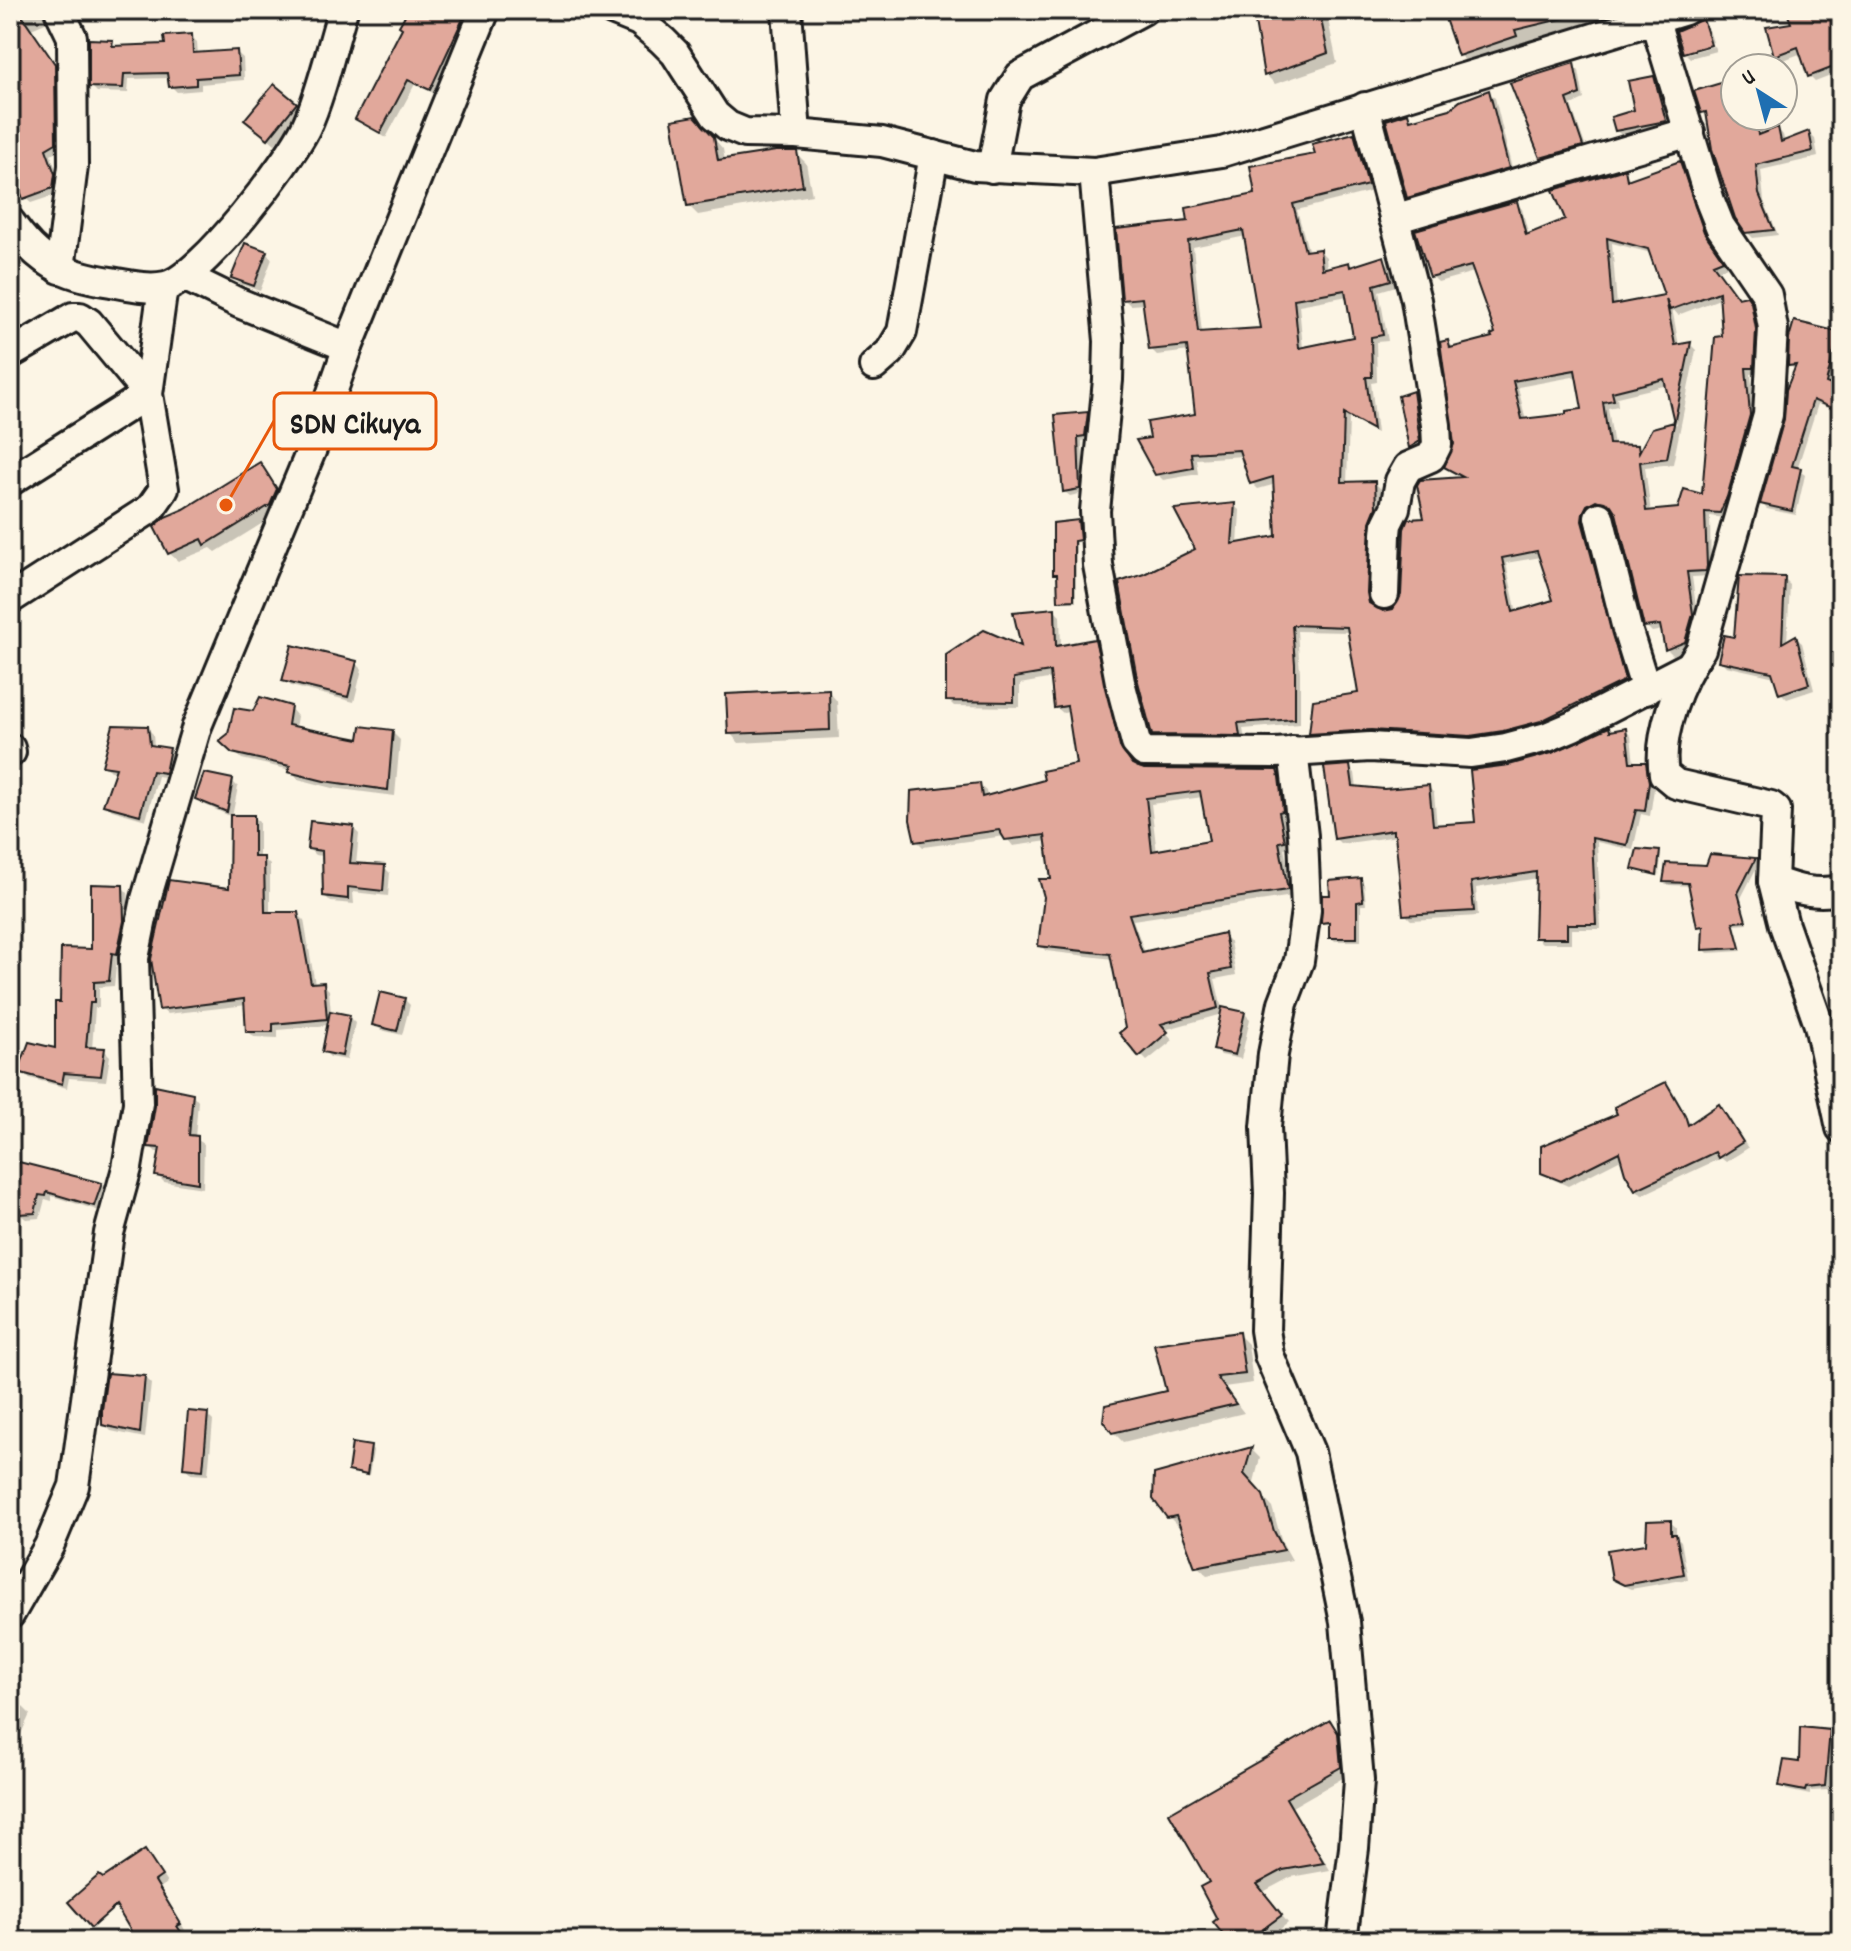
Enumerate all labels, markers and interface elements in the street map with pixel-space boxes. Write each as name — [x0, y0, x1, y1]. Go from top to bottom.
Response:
north arrow — [1719, 52, 1799, 132]
text: U — [1736, 63, 1763, 94]
callout: SDN Cikuya — [274, 393, 436, 449]
text: SDN Cikuya — [290, 404, 421, 450]

